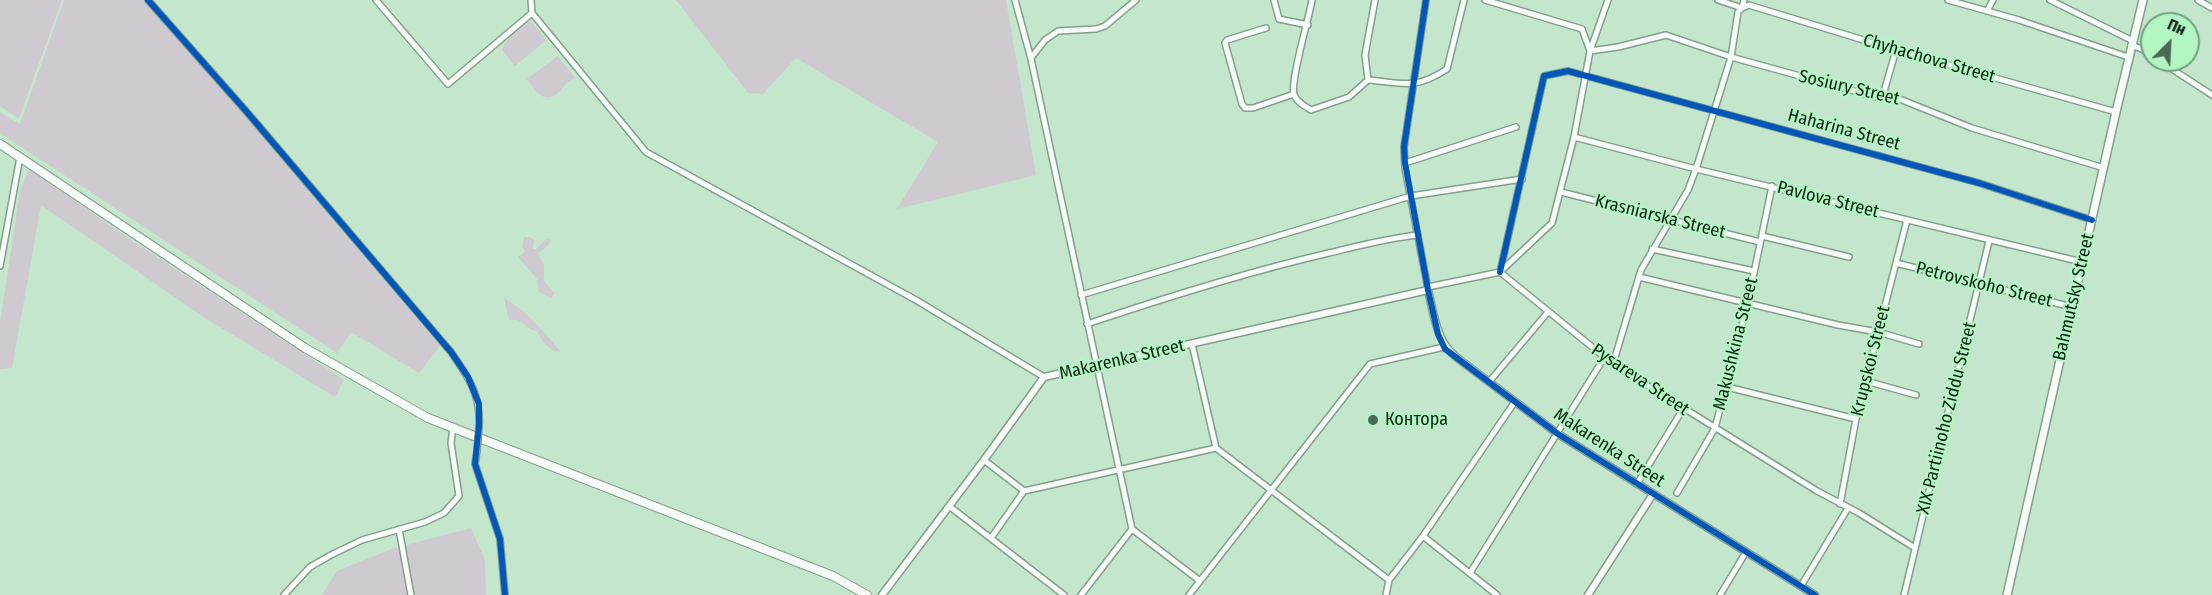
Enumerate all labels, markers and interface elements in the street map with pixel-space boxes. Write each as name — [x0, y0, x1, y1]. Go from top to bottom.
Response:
north arrow — [2140, 12, 2200, 72]
text: Пн — [2165, 15, 2189, 39]
street label: Chyhachova Street — [1861, 30, 1997, 88]
street label: Sosiury Street — [1796, 66, 1902, 110]
street label: Haharina Street — [1785, 105, 1903, 155]
street label: Pavlova Street — [1775, 177, 1881, 223]
street label: Krasniarska Street — [1593, 190, 1727, 244]
street label: Bahmutsky Street — [2049, 231, 2099, 363]
street label: Petrovskoho Street — [1914, 258, 2054, 312]
street label: Makushkina Street — [1709, 275, 1763, 413]
street label: Krupskoi Street — [1847, 303, 1895, 419]
street label: XIX Partiinoho Ziddu Street — [1913, 320, 1981, 516]
street label: Makarenka Street — [1057, 335, 1187, 385]
street label: Pysareva Street — [1587, 339, 1693, 421]
street label: Makarenka Street — [1549, 404, 1669, 492]
place label: Контора — [1385, 409, 1448, 431]
marker: Контора — [1366, 413, 1380, 427]

